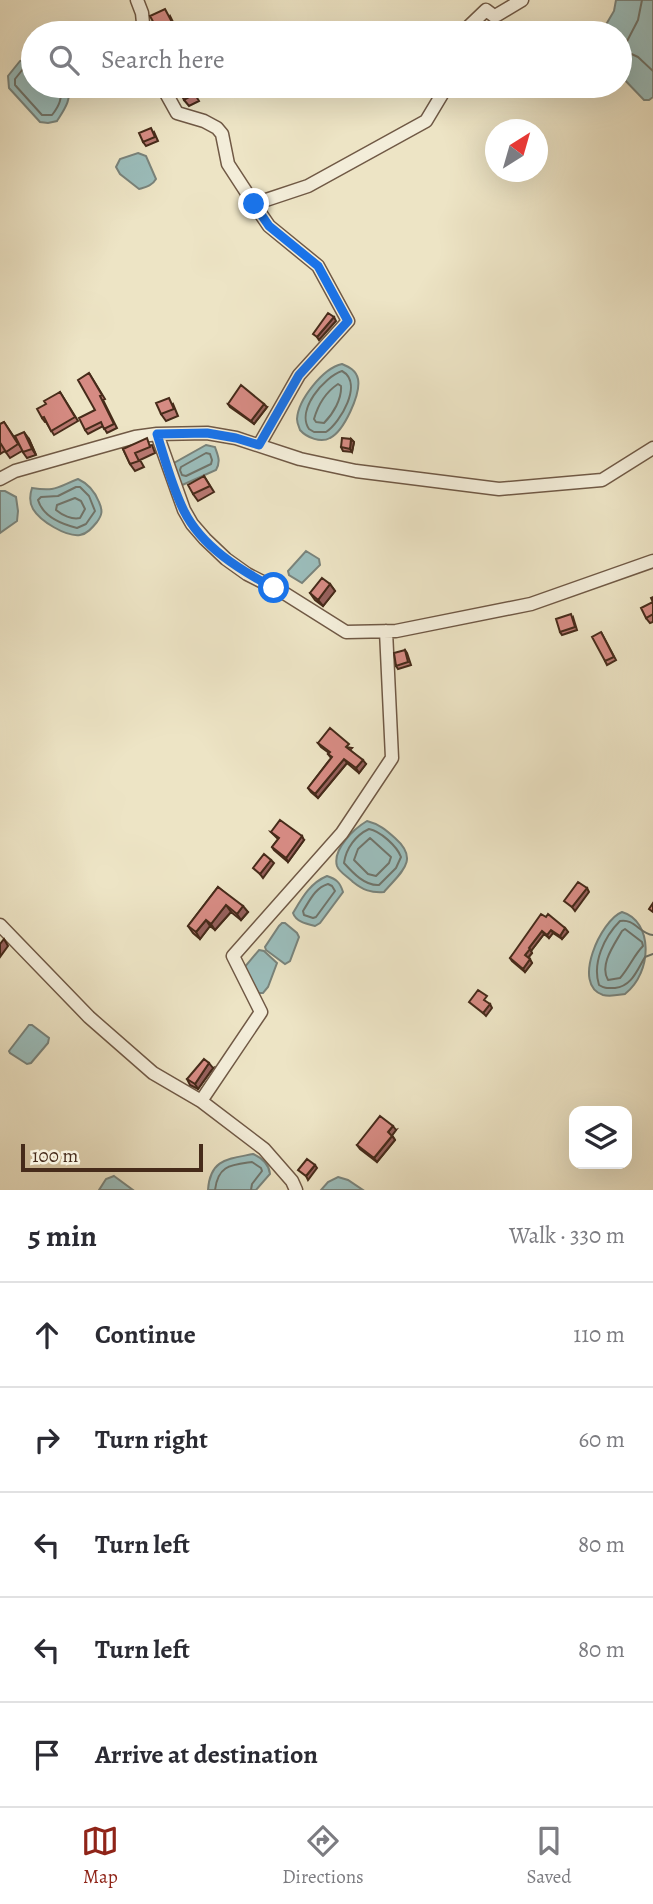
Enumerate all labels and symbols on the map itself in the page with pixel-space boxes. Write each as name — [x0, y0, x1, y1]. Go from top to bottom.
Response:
north arrow — [485, 119, 548, 182]
route end — [238, 188, 269, 219]
route start — [258, 572, 289, 603]
scale bar — [21, 1141, 203, 1173]

